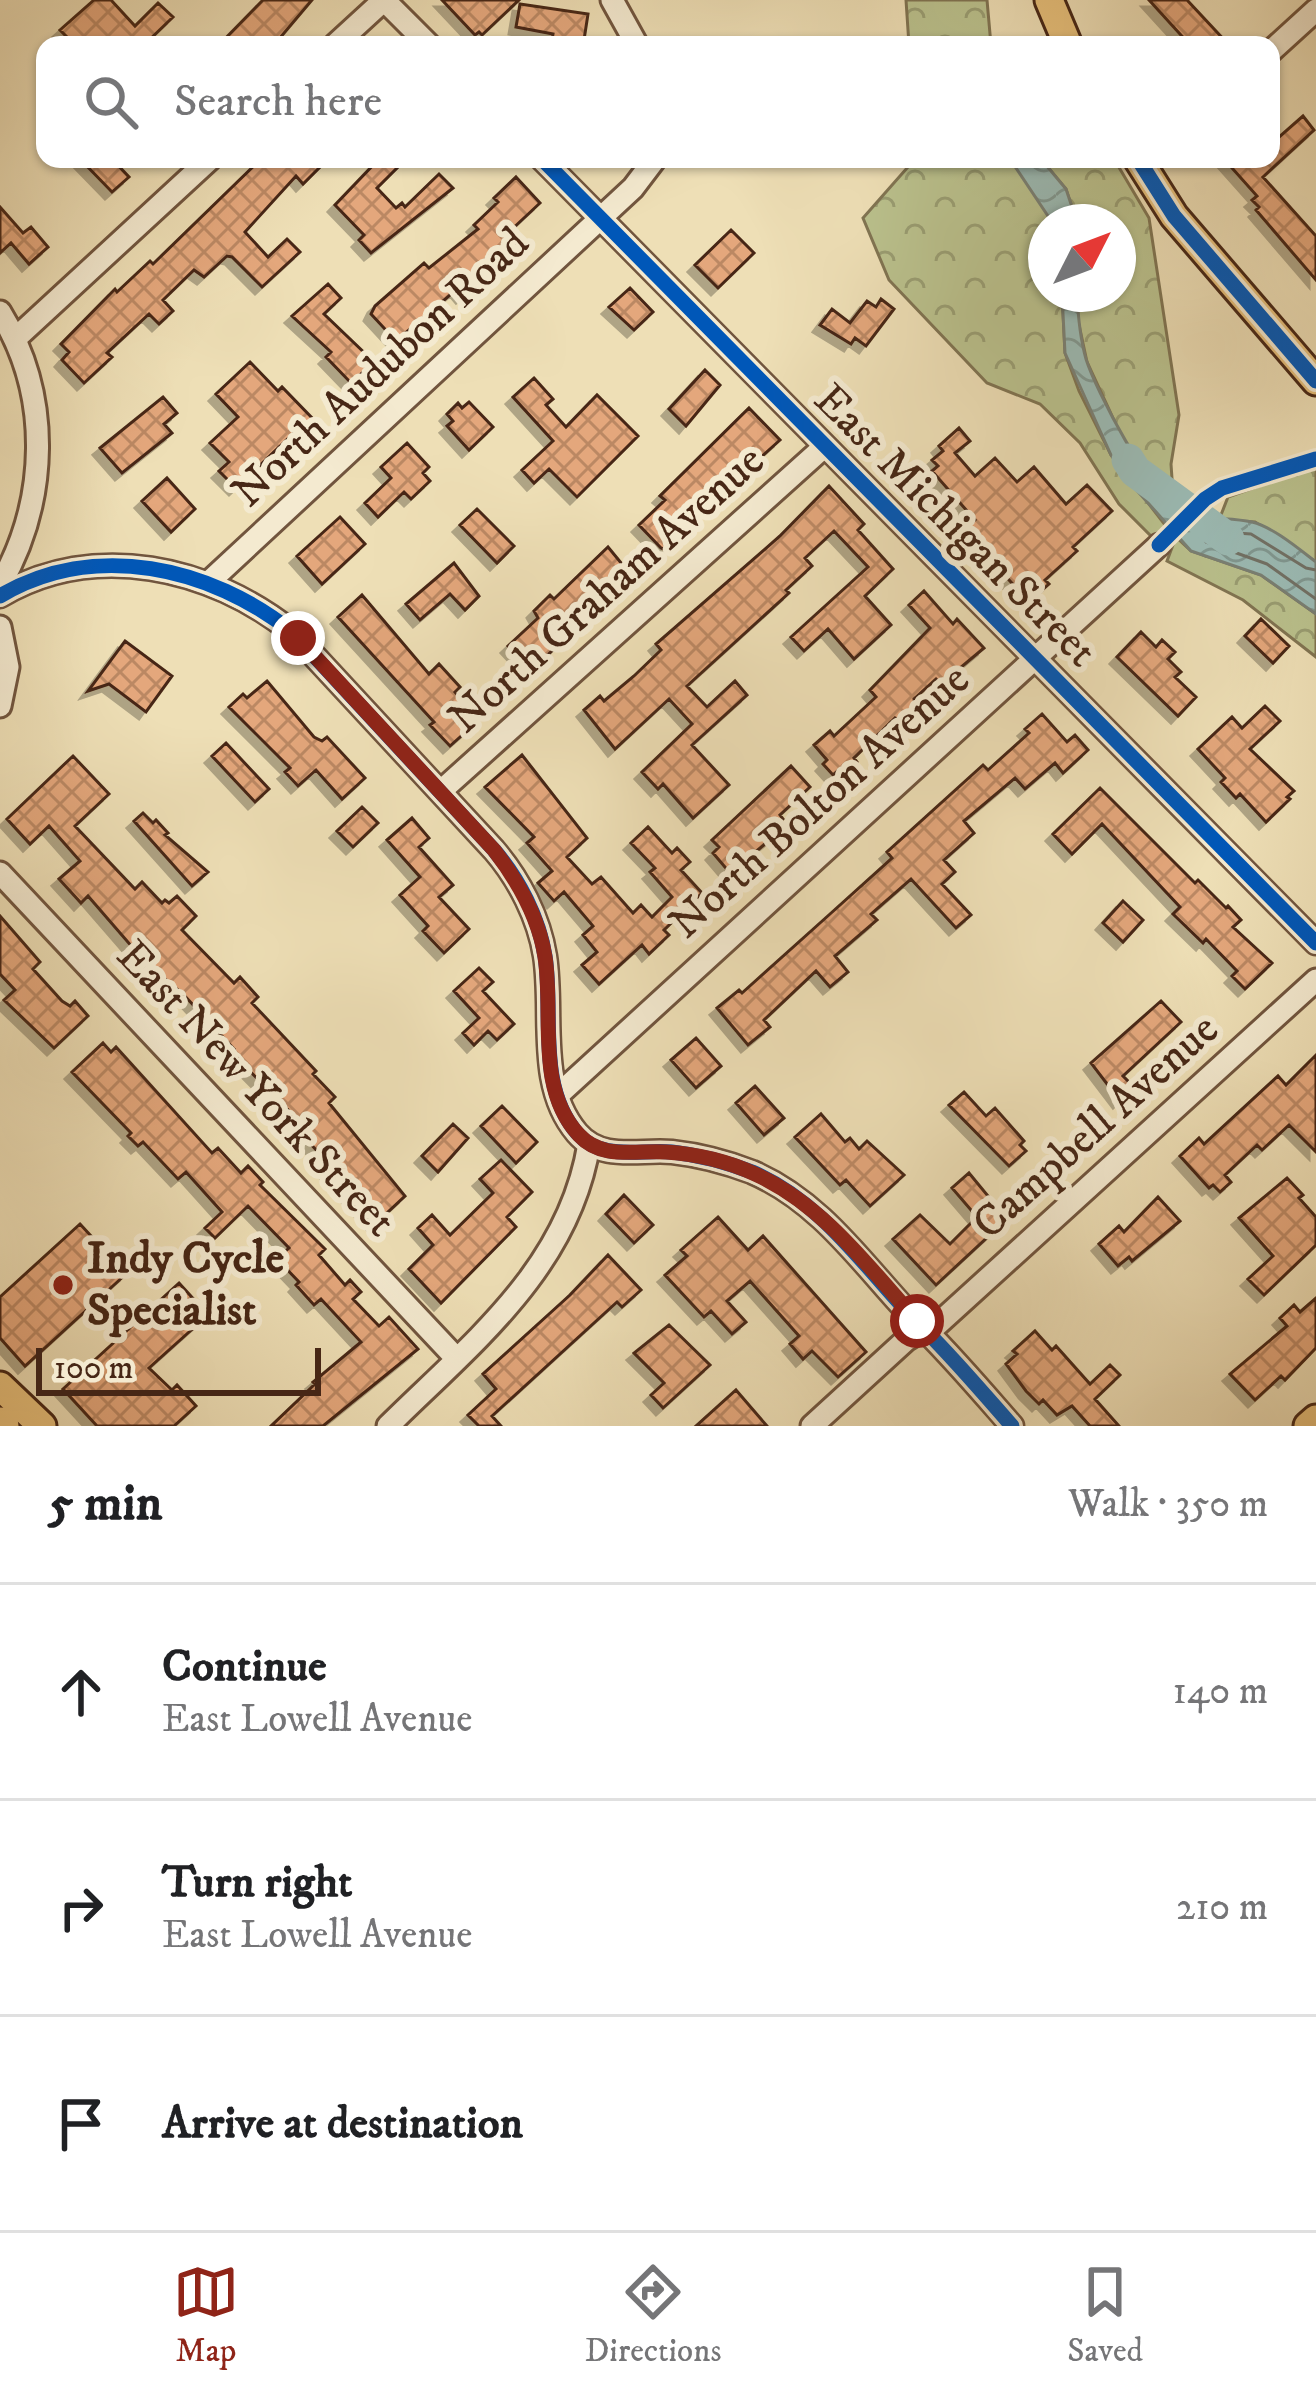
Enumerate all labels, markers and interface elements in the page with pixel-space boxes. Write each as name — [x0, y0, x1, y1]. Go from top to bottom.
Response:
search box — [36, 36, 1280, 168]
icon: search — [78, 69, 144, 135]
text: Search here — [174, 74, 382, 130]
north arrow — [1028, 204, 1136, 312]
street label: North Audubon Road — [221, 216, 542, 520]
street label: East Michigan Street — [802, 373, 1108, 679]
street label: North Graham Avenue — [438, 434, 776, 746]
route end — [271, 611, 325, 665]
street label: North Bolton Avenue — [658, 652, 982, 952]
street label: East New York Street — [104, 929, 408, 1249]
street label: Campbell Avenue — [961, 1002, 1231, 1252]
place label: Indy Cycle Specialist — [87, 1231, 284, 1339]
marker: Indy Cycle Specialist — [50, 1272, 76, 1298]
route start — [890, 1294, 944, 1348]
scale bar — [36, 1342, 321, 1395]
text: 100 m — [54, 1348, 133, 1389]
text: 5 min — [48, 1472, 162, 1536]
text: Walk · 350 m — [1068, 1480, 1268, 1529]
text: Continue — [162, 1639, 327, 1695]
icon: ahead — [48, 1659, 114, 1725]
text: 140 m — [1173, 1667, 1268, 1716]
text: East Lowell Avenue — [162, 1695, 472, 1744]
text: Turn right — [162, 1855, 352, 1911]
icon: right — [48, 1875, 114, 1941]
text: 210 m — [1176, 1883, 1268, 1932]
text: East Lowell Avenue — [162, 1911, 472, 1960]
icon: arrive — [48, 2091, 114, 2157]
text: Arrive at destination — [162, 2096, 523, 2152]
tab: Map — [173, 2259, 239, 2372]
tab: Directions — [585, 2259, 721, 2372]
tab: Saved — [1067, 2259, 1143, 2372]

